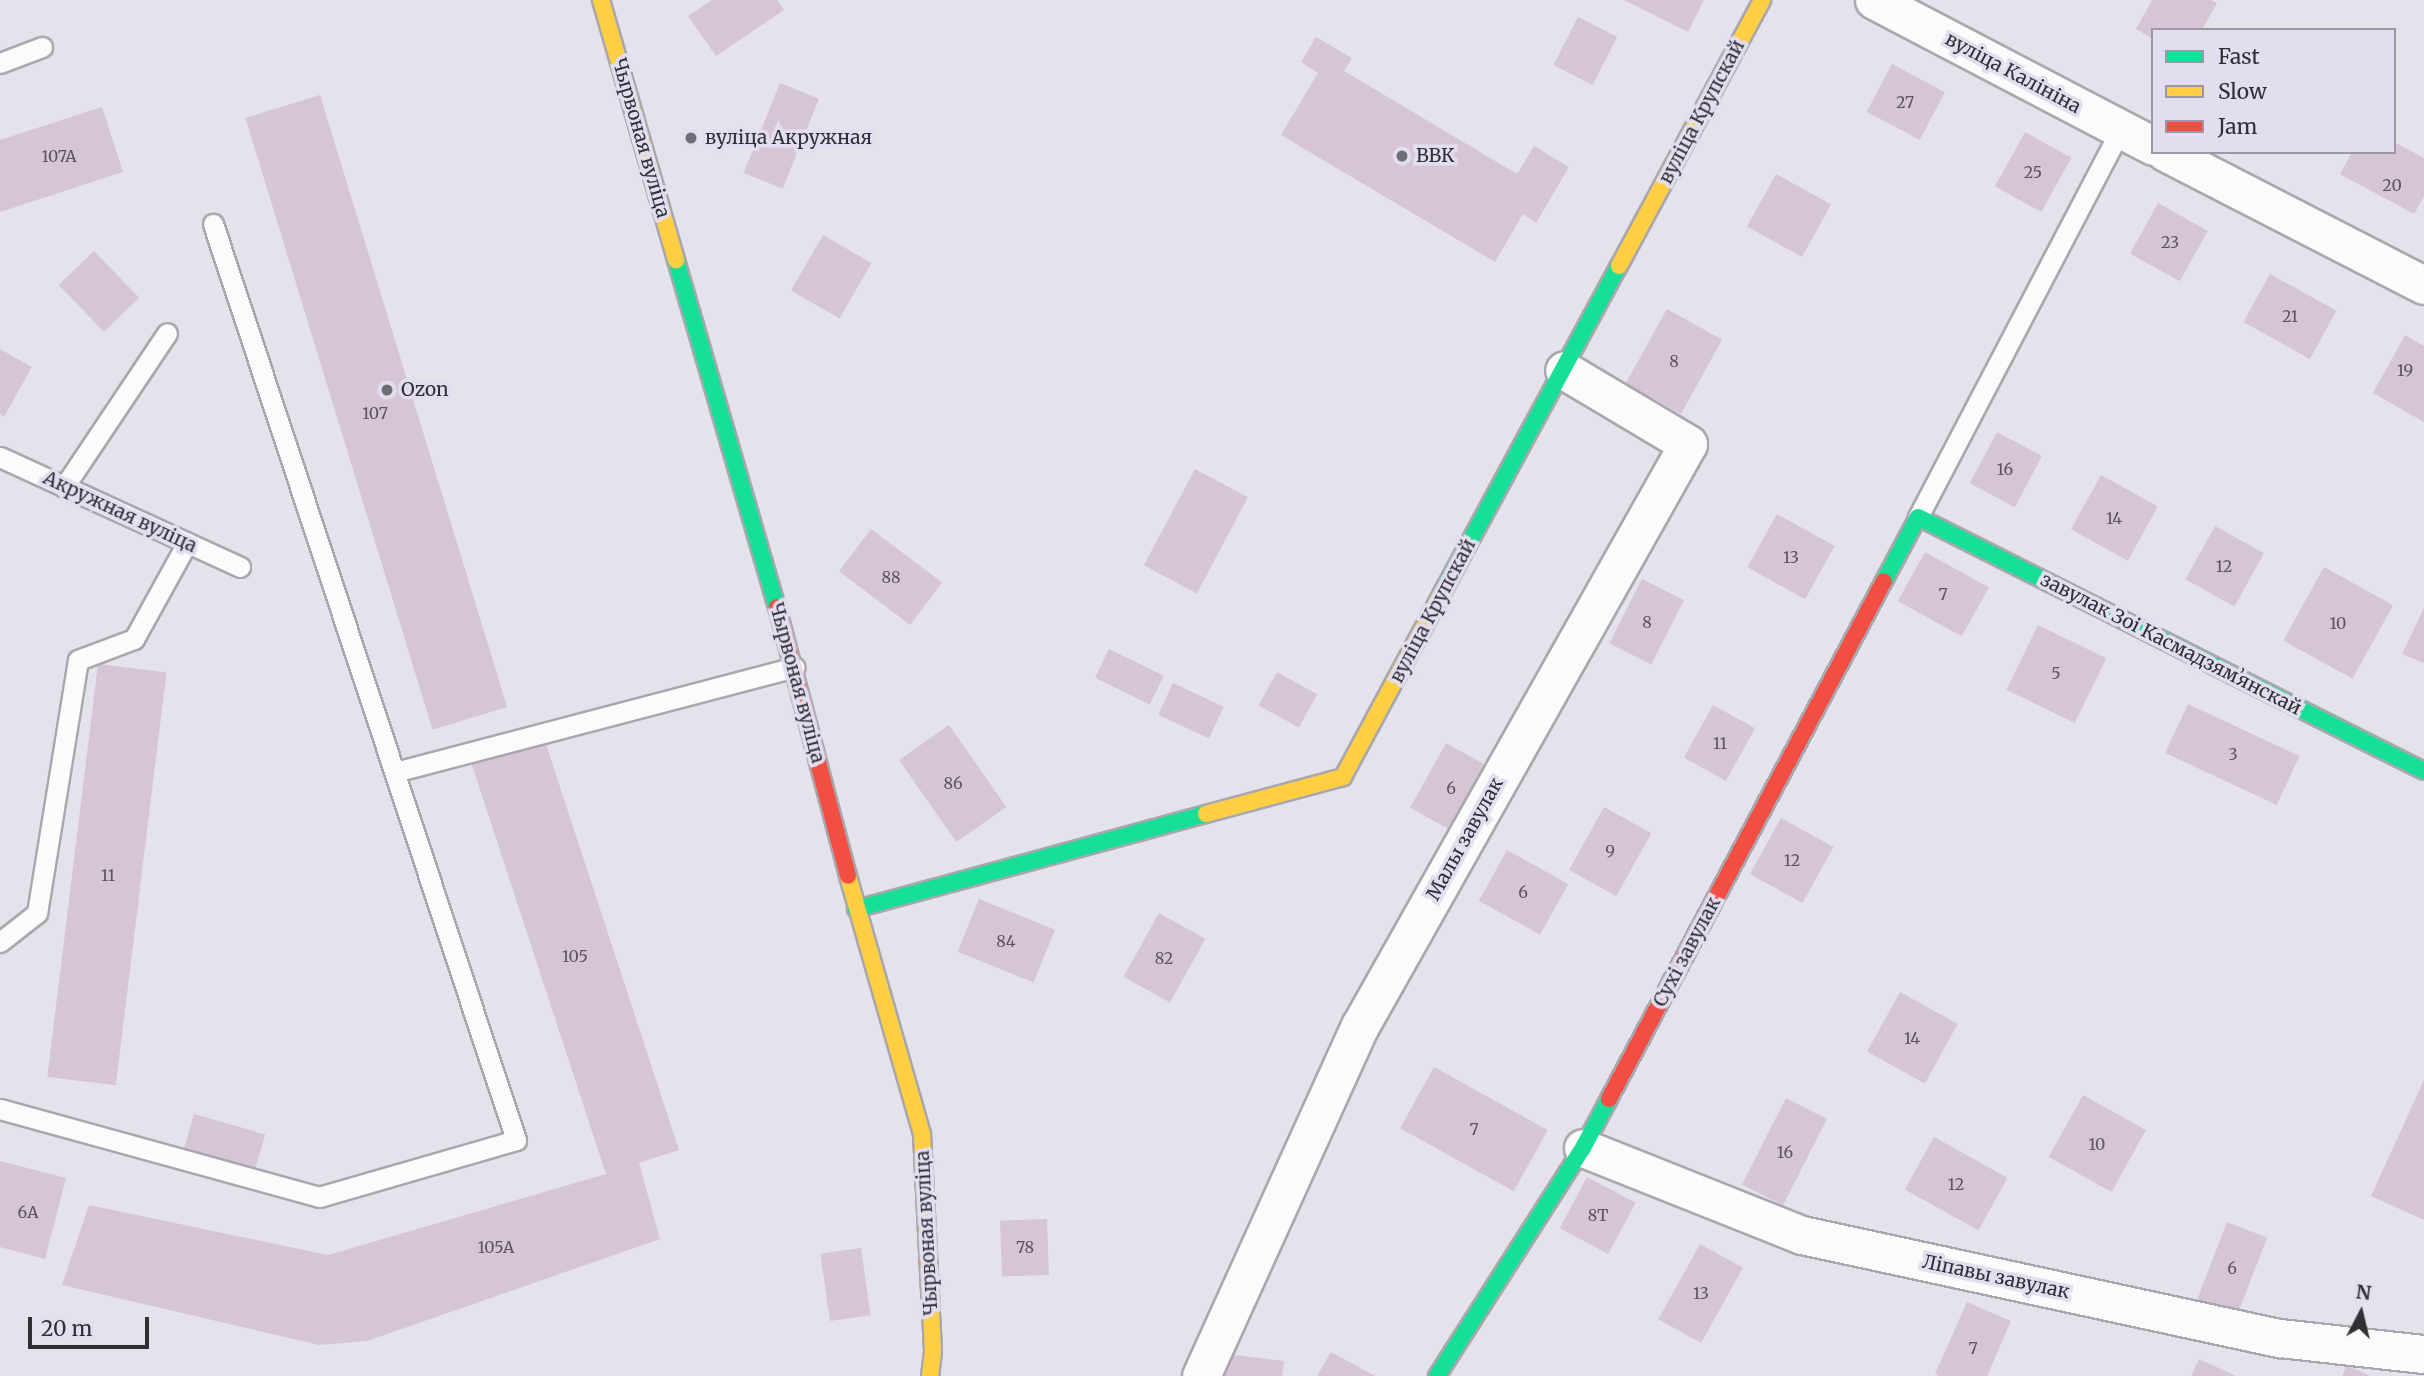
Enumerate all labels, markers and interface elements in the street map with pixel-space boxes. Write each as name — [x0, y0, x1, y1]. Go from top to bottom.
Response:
street label: вуліца Калініна — [1941, 28, 2085, 118]
legend — [2151, 28, 2396, 154]
street label: вуліца Крупскай — [1654, 36, 1750, 188]
text: Fast — [2218, 43, 2260, 70]
street label: Чырвоная вуліца — [607, 56, 675, 220]
text: Slow — [2218, 78, 2267, 105]
house number: 27 — [1896, 92, 1914, 112]
text: Jam — [2218, 113, 2257, 140]
place label: вуліца Акружная — [705, 127, 872, 149]
marker: вуліца Акружная — [683, 130, 699, 146]
place label: ВВК — [1416, 145, 1454, 167]
house number: 107А — [41, 146, 77, 166]
marker: ВВК — [1394, 148, 1410, 164]
house number: 25 — [2024, 162, 2042, 182]
house number: 20 — [2382, 175, 2402, 195]
house number: 23 — [2161, 232, 2179, 252]
house number: 21 — [2282, 306, 2298, 326]
house number: 8 — [1669, 351, 1679, 371]
house number: 19 — [2397, 360, 2413, 380]
place label: Ozon — [401, 379, 449, 401]
marker: Ozon — [379, 382, 395, 398]
house number: 107 — [362, 403, 388, 423]
house number: 16 — [1997, 459, 2013, 479]
street label: Акружная вуліца — [40, 466, 200, 558]
house number: 14 — [2106, 508, 2122, 528]
street label: вуліца Крупскай — [1385, 535, 1481, 687]
house number: 13 — [1783, 547, 1799, 567]
house number: 12 — [2216, 556, 2232, 576]
house number: 88 — [881, 567, 901, 587]
street label: завулак Зоі Касмадзямʼянскай — [2037, 568, 2305, 720]
house number: 7 — [1938, 584, 1948, 604]
street label: Чырвоная вуліца — [765, 600, 829, 766]
house number: 8 — [1642, 612, 1652, 632]
house number: 10 — [2330, 613, 2346, 633]
house number: 5 — [2051, 663, 2061, 683]
house number: 11 — [1713, 733, 1727, 753]
house number: 3 — [2228, 744, 2238, 764]
house number: 86 — [943, 773, 963, 793]
street label: Малы завулак — [1422, 774, 1508, 904]
house number: 6 — [1446, 778, 1456, 798]
house number: 9 — [1605, 841, 1615, 861]
house number: 12 — [1784, 850, 1800, 870]
house number: 11 — [101, 865, 115, 885]
house number: 6 — [1518, 882, 1528, 902]
street label: Сухі завулак — [1649, 893, 1725, 1011]
house number: 84 — [996, 931, 1016, 951]
house number: 105 — [562, 946, 588, 966]
house number: 82 — [1155, 948, 1173, 968]
house number: 14 — [1904, 1028, 1920, 1048]
house number: 7 — [1469, 1119, 1479, 1139]
house number: 10 — [2089, 1134, 2105, 1154]
house number: 16 — [1777, 1142, 1793, 1162]
street label: Чырвоная вуліца — [911, 1150, 943, 1316]
house number: 12 — [1948, 1174, 1964, 1194]
house number: 6А — [18, 1202, 38, 1222]
house number: 8Т — [1588, 1205, 1608, 1225]
house number: 105А — [478, 1237, 514, 1257]
house number: 78 — [1016, 1237, 1034, 1257]
street label: Ліпавы завулак — [1920, 1250, 2072, 1304]
house number: 6 — [2227, 1258, 2237, 1278]
north arrow — [2326, 1278, 2396, 1348]
text: N — [2355, 1279, 2372, 1305]
house number: 13 — [1693, 1283, 1709, 1303]
scale bar — [32, 1302, 152, 1346]
text: 20 m — [41, 1315, 92, 1342]
house number: 7 — [1968, 1338, 1978, 1358]

